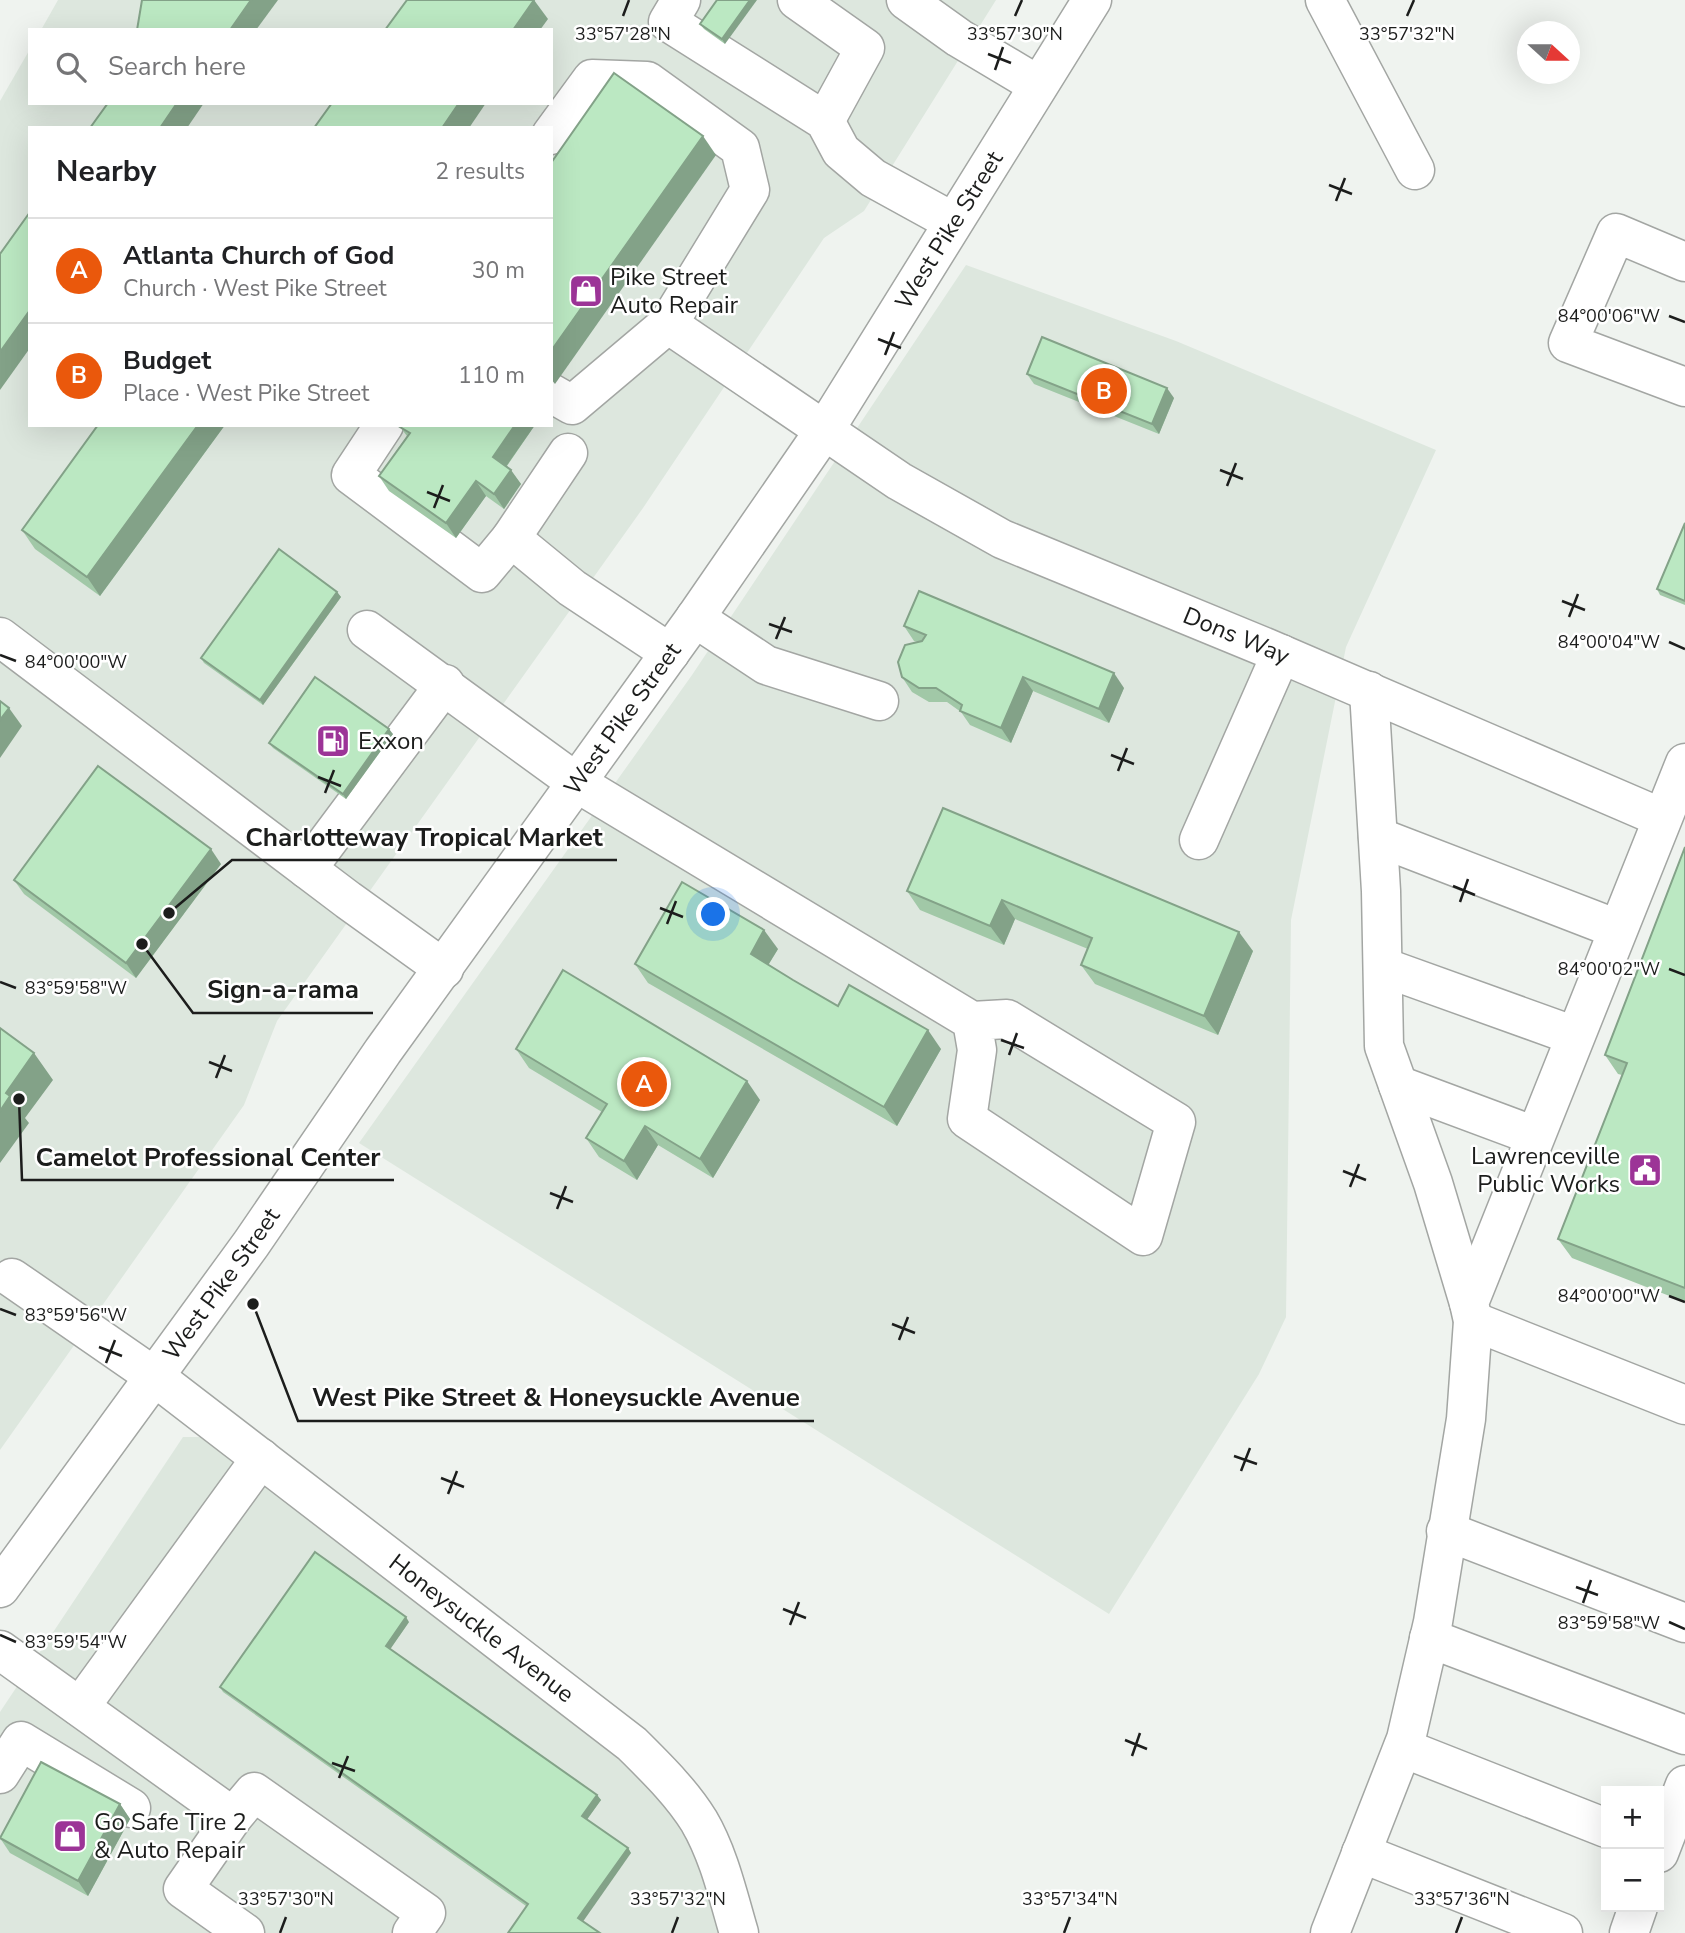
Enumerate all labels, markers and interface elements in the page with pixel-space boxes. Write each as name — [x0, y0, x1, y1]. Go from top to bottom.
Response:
north arrow — [1517, 21, 1580, 84]
text: 33°57'28"N — [575, 22, 671, 46]
text: 33°57'30"N — [967, 22, 1063, 46]
text: 33°57'32"N — [1359, 22, 1455, 46]
search box — [28, 28, 553, 105]
icon: search — [52, 48, 90, 86]
text: Search here — [108, 49, 246, 84]
street label: West Pike Street — [888, 144, 1010, 315]
text: Nearby — [56, 151, 156, 192]
text: 2 results — [435, 156, 525, 187]
text: Atlanta Church of God — [123, 238, 394, 273]
text: A — [70, 255, 88, 286]
text: 30 m — [472, 255, 525, 286]
place label: Pike Street Auto Repair — [610, 261, 739, 321]
shop icon: Pike Street Auto Repair — [567, 272, 605, 310]
text: Church · West Pike Street — [123, 273, 386, 304]
text: 84°00'06"W — [1558, 304, 1660, 328]
text: Budget — [123, 343, 211, 378]
text: B — [71, 360, 87, 391]
text: 110 m — [458, 360, 525, 391]
pin: B — [1081, 365, 1127, 417]
text: Place · West Pike Street — [123, 378, 369, 409]
street label: Dons Way — [1178, 599, 1295, 672]
text: 84°00'04"W — [1558, 630, 1660, 654]
street label: West Pike Street — [556, 636, 688, 802]
text: 84°00'00"W — [25, 650, 127, 674]
fuel station icon: Exxon — [314, 722, 352, 760]
place label: Exxon — [358, 725, 424, 757]
callout: Charlotteway Tropical Market — [232, 813, 617, 860]
text: Charlotteway Tropical Market — [245, 820, 604, 855]
your location — [696, 897, 730, 931]
text: 84°00'02"W — [1558, 957, 1660, 981]
callout: Sign-a-rama — [193, 966, 373, 1013]
text: Sign-a-rama — [207, 972, 359, 1007]
text: 83°59'58"W — [25, 976, 127, 1000]
pin: A — [621, 1058, 667, 1110]
callout: Camelot Professional Center — [22, 1133, 394, 1180]
text: Camelot Professional Center — [36, 1140, 381, 1175]
place label: Lawrenceville Public Works — [1471, 1140, 1620, 1200]
public building icon: Lawrenceville Public Works — [1626, 1151, 1664, 1189]
street label: West Pike Street — [155, 1201, 287, 1367]
text: 84°00'00"W — [1558, 1284, 1660, 1308]
text: 83°59'56"W — [25, 1303, 127, 1327]
callout: West Pike Street & Honeysuckle Avenue — [298, 1374, 814, 1421]
text: West Pike Street & Honeysuckle Avenue — [312, 1380, 800, 1415]
street label: Honeysuckle Avenue — [382, 1547, 581, 1710]
text: 83°59'58"W — [1558, 1611, 1660, 1635]
text: 83°59'54"W — [25, 1630, 127, 1654]
map controls — [1601, 1786, 1664, 1912]
button: + — [1601, 1786, 1664, 1849]
place label: Go Safe Tire 2 & Auto Repair — [94, 1806, 247, 1866]
shop icon: Go Safe Tire 2 & Auto Repair — [51, 1817, 89, 1855]
button: − — [1601, 1849, 1664, 1912]
text: 33°57'30"N — [238, 1887, 334, 1911]
text: 33°57'32"N — [630, 1887, 726, 1911]
text: 33°57'34"N — [1022, 1887, 1118, 1911]
text: 33°57'36"N — [1414, 1887, 1510, 1911]

